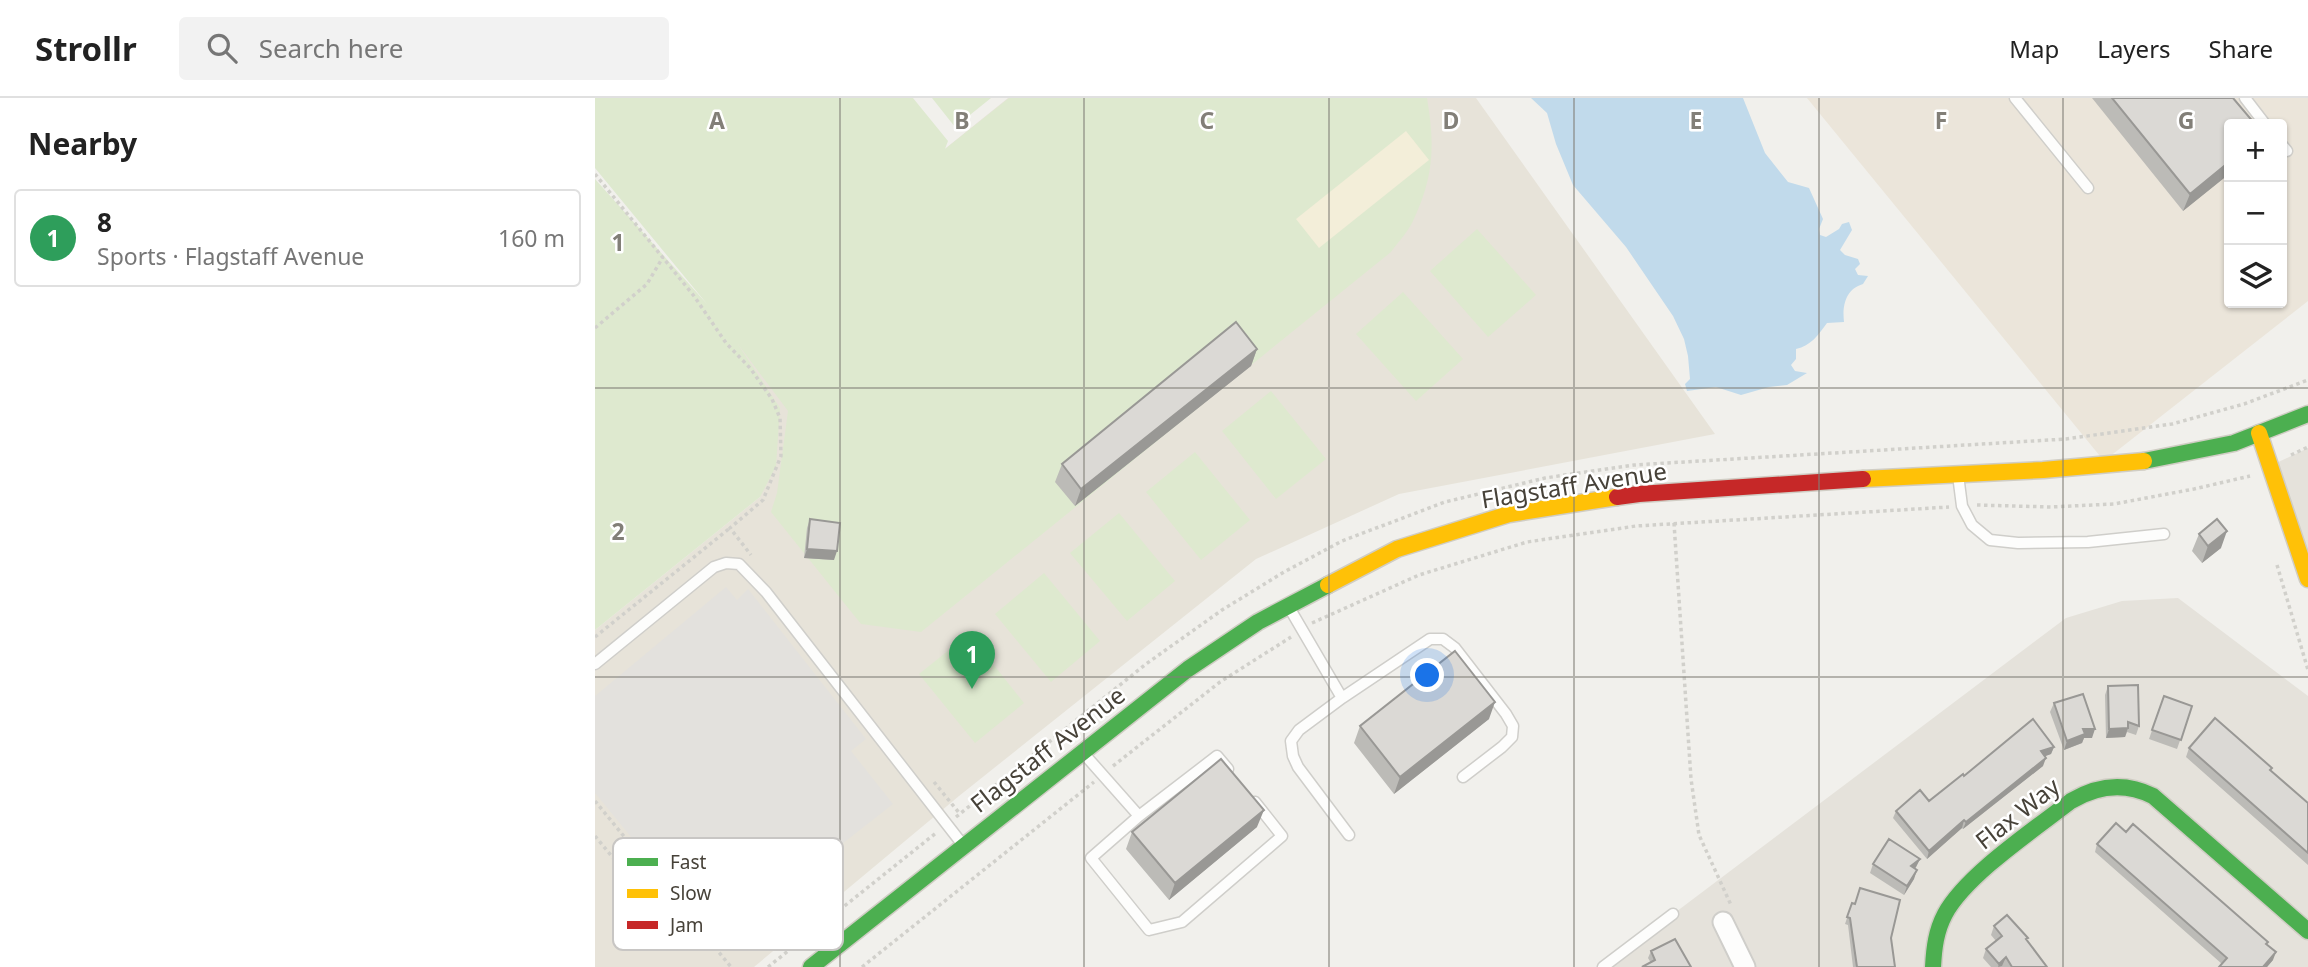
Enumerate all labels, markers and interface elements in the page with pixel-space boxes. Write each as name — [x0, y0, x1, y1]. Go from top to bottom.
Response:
search box — [179, 17, 669, 80]
text: Strollr — [35, 26, 137, 71]
icon: search — [203, 29, 241, 67]
text: Search here — [259, 30, 403, 66]
text: Map — [2009, 32, 2059, 65]
text: Layers — [2097, 32, 2171, 65]
text: Share — [2209, 32, 2273, 65]
text: A — [709, 104, 725, 136]
text: B — [954, 104, 970, 136]
text: C — [1200, 104, 1215, 136]
text: D — [1443, 104, 1459, 136]
text: E — [1690, 104, 1702, 136]
text: F — [1935, 104, 1947, 136]
text: G — [2178, 104, 2194, 136]
map controls — [2224, 119, 2287, 308]
button: + — [2224, 119, 2287, 182]
text: Nearby — [28, 123, 137, 164]
button: − — [2224, 182, 2287, 245]
text: 8 — [97, 204, 112, 240]
text: 1 — [46, 222, 60, 254]
text: 160 m — [498, 222, 565, 254]
text: 1 — [611, 226, 625, 258]
text: Sports · Flagstaff Avenue — [97, 240, 364, 272]
button: layers — [2224, 245, 2287, 308]
street label: Flagstaff Avenue — [1479, 454, 1669, 515]
text: 2 — [611, 515, 625, 547]
pin: 1 — [949, 631, 995, 689]
your location — [1410, 658, 1444, 692]
street label: Flagstaff Avenue — [963, 678, 1131, 820]
street label: Flax Way — [1968, 769, 2067, 856]
legend — [613, 838, 843, 950]
text: Fast — [670, 849, 707, 875]
text: Slow — [670, 880, 711, 906]
text: Jam — [668, 912, 704, 938]

